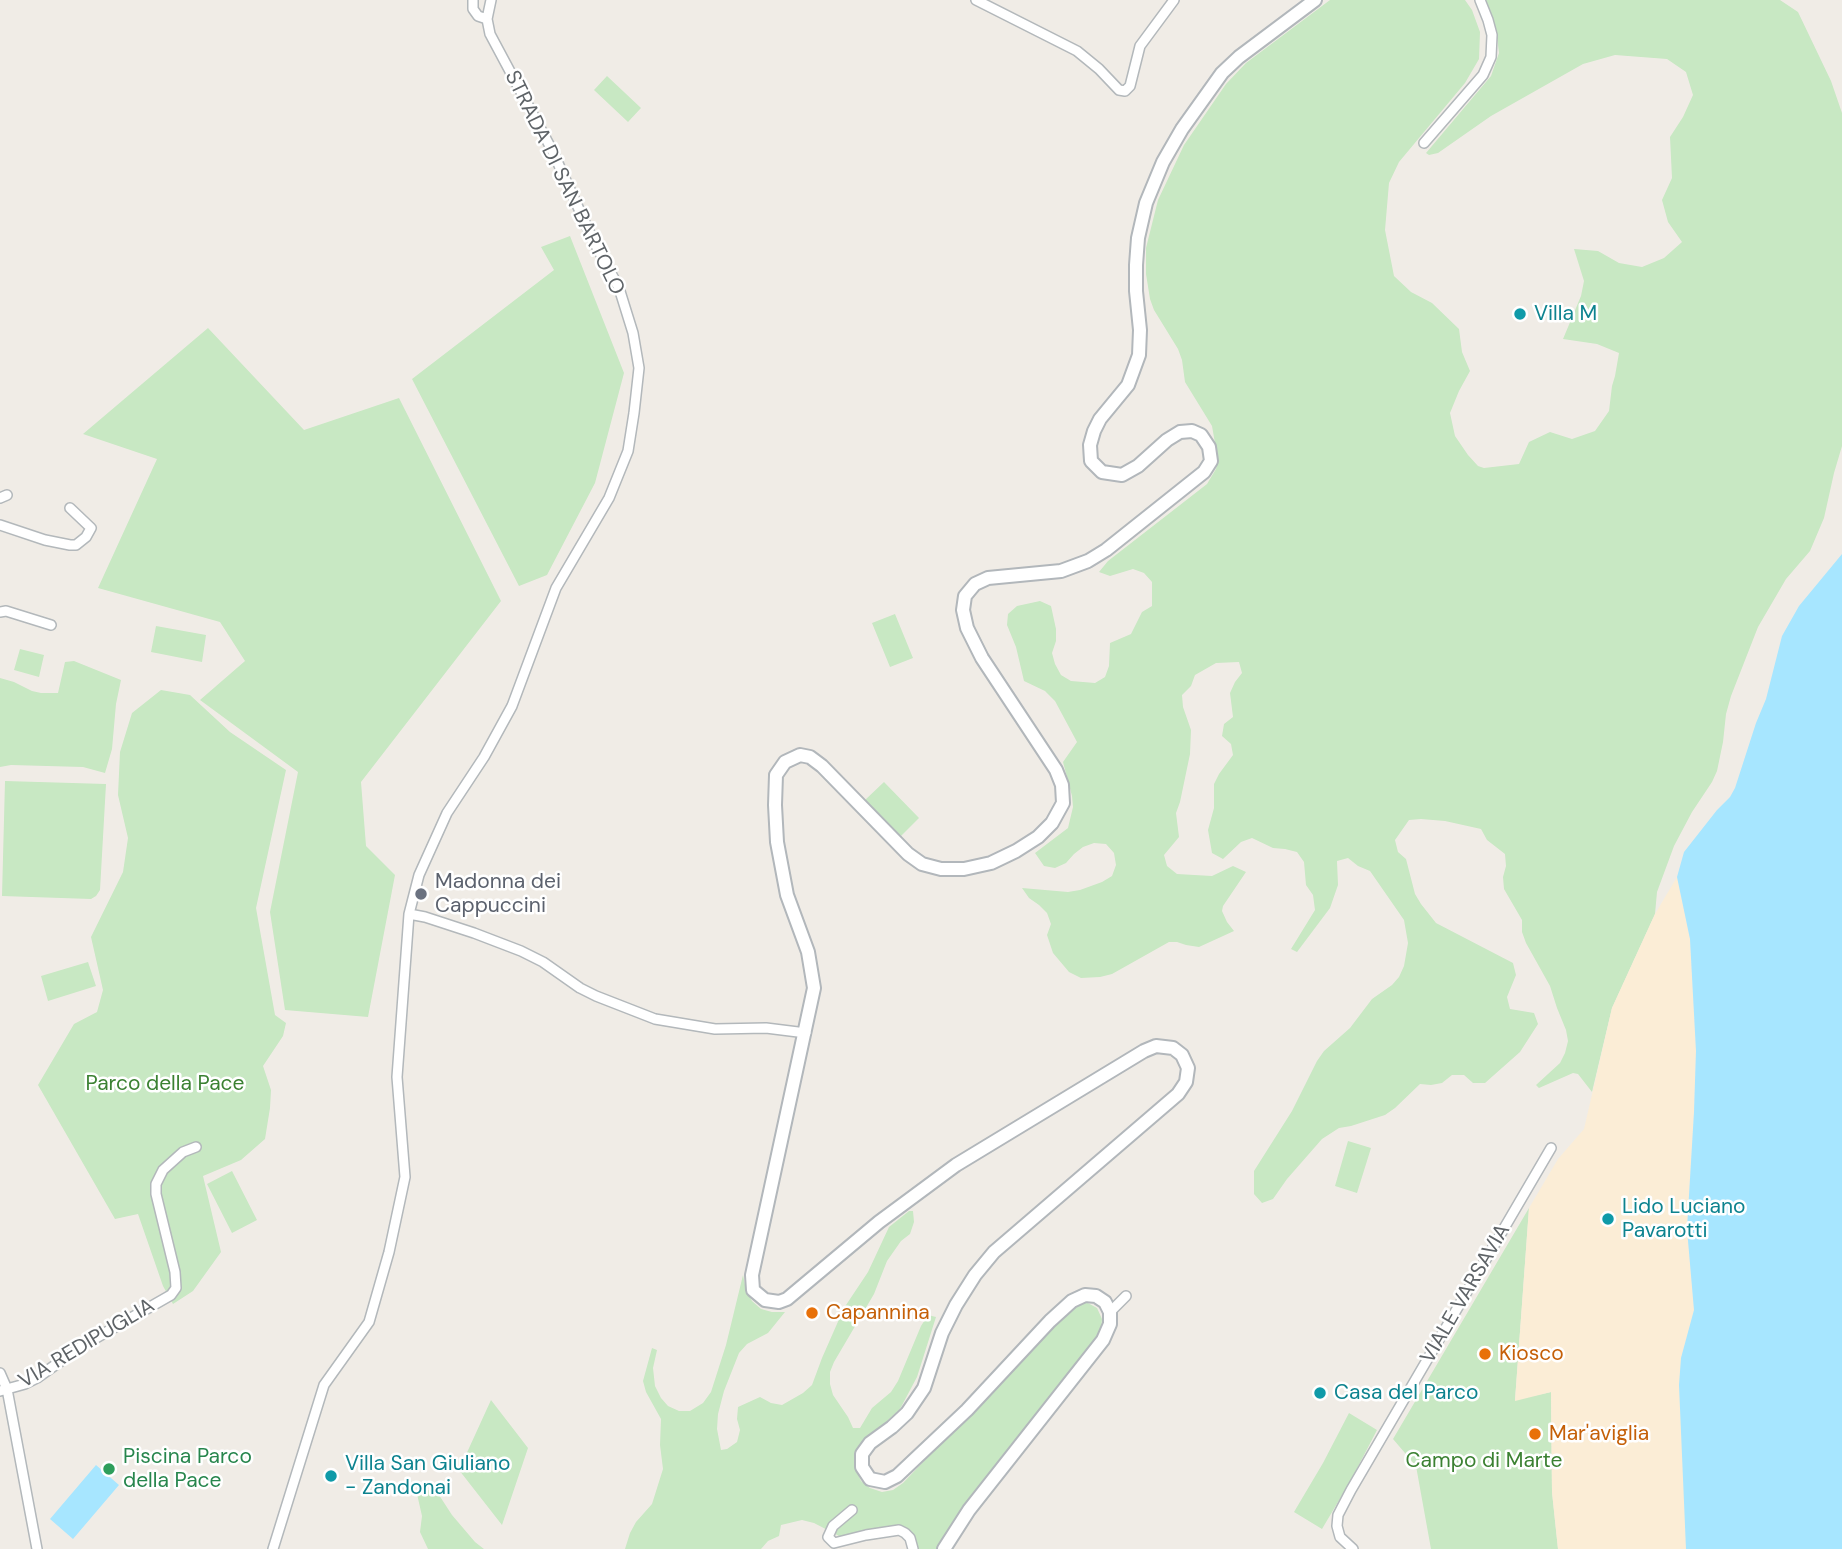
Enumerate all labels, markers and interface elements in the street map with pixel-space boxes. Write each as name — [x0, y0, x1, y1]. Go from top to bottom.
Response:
street label: STRADA DI SAN BARTOLO — [499, 67, 629, 299]
place label: Villa M — [1534, 301, 1597, 327]
marker: Villa M — [1512, 306, 1528, 322]
place label: Madonna dei Cappuccini — [435, 869, 561, 919]
marker: Madonna dei Cappuccini — [413, 886, 429, 902]
park label: Parco della Pace — [85, 1071, 245, 1097]
place label: Lido Luciano Pavarotti — [1622, 1194, 1745, 1244]
marker: Lido Luciano Pavarotti — [1600, 1211, 1616, 1227]
street label: VIALE VARSAVIA — [1416, 1220, 1516, 1368]
street label: VIA REDIPUGLIA — [15, 1294, 159, 1394]
place label: Capannina — [826, 1300, 930, 1326]
marker: Capannina — [804, 1305, 820, 1321]
place label: Kiosco — [1499, 1341, 1564, 1367]
marker: Kiosco — [1477, 1346, 1493, 1362]
place label: Casa del Parco — [1334, 1380, 1478, 1406]
marker: Casa del Parco — [1312, 1385, 1328, 1401]
place label: Mar'aviglia — [1549, 1421, 1649, 1447]
marker: Mar'aviglia — [1527, 1426, 1543, 1442]
place label: Piscina Parco della Pace — [123, 1444, 252, 1494]
park label: Campo di Marte — [1406, 1448, 1562, 1474]
place label: Villa San Giuliano - Zandonai — [345, 1451, 510, 1501]
marker: Piscina Parco della Pace — [101, 1461, 117, 1477]
marker: Villa San Giuliano - Zandonai — [323, 1468, 339, 1484]

